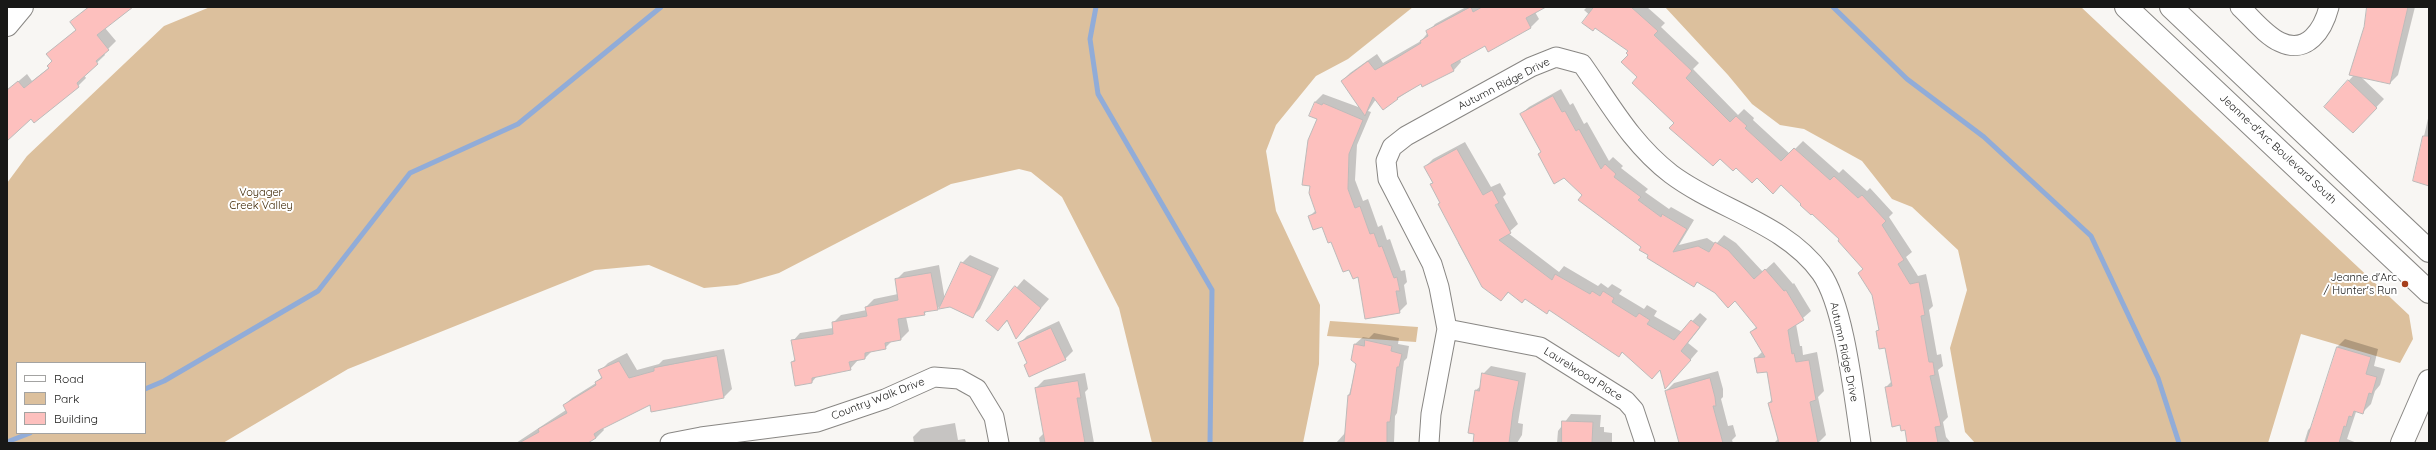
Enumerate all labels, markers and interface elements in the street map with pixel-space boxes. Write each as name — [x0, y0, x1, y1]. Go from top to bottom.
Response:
street label: Autumn Ridge Drive — [1456, 55, 1552, 113]
street label: Jeanne-d'Arc Boulevard South — [2217, 91, 2339, 207]
park label: Voyager Creek Valley — [229, 186, 293, 212]
place label: Jeanne d'Arc / Hunter's Run — [2323, 271, 2397, 297]
marker: Jeanne d'Arc / Hunter's Run — [2400, 279, 2410, 289]
street label: Autumn Ridge Drive — [1827, 301, 1861, 403]
street label: Laurelwood Place — [1541, 345, 1625, 403]
legend — [16, 362, 146, 434]
text: Road — [54, 371, 84, 386]
street label: Country Walk Drive — [830, 375, 926, 423]
text: Park — [54, 391, 79, 406]
text: Building — [54, 411, 98, 426]

